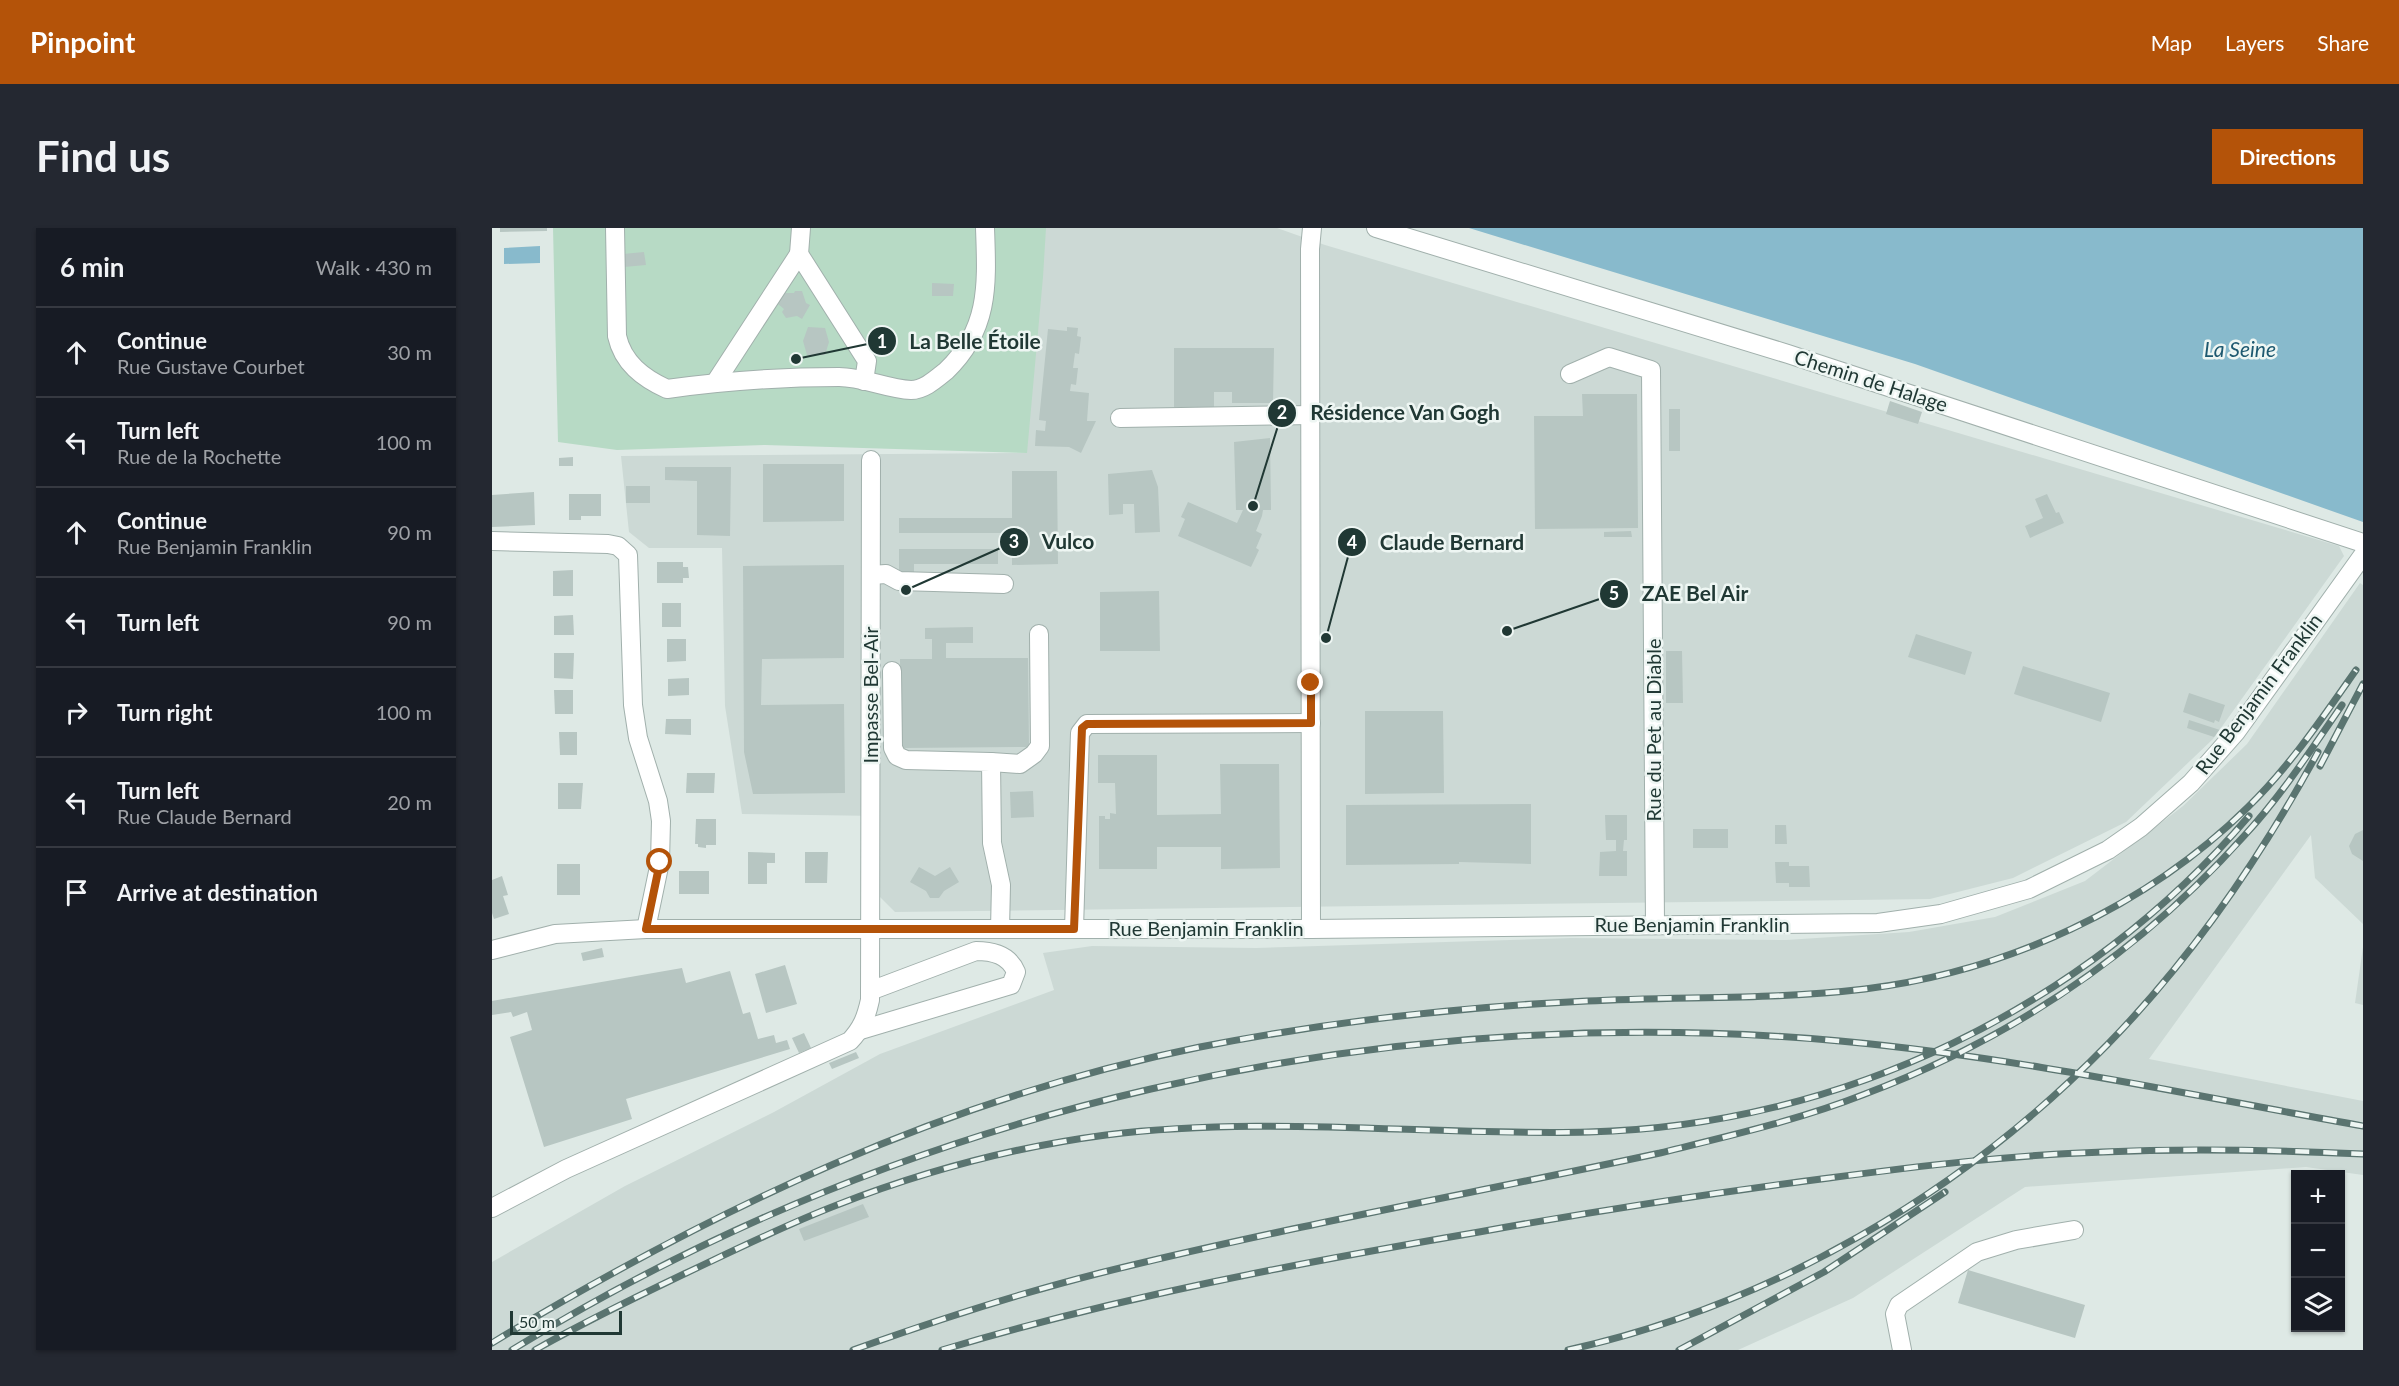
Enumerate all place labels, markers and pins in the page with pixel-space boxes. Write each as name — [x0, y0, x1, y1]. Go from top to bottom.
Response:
callout: La Belle Étoile — [867, 322, 1053, 361]
callout: Résidence Van Gogh — [1267, 394, 1512, 433]
callout: Vulco — [999, 522, 1106, 561]
callout: Claude Bernard — [1337, 523, 1536, 562]
callout: ZAE Bel Air — [1599, 574, 1761, 613]

